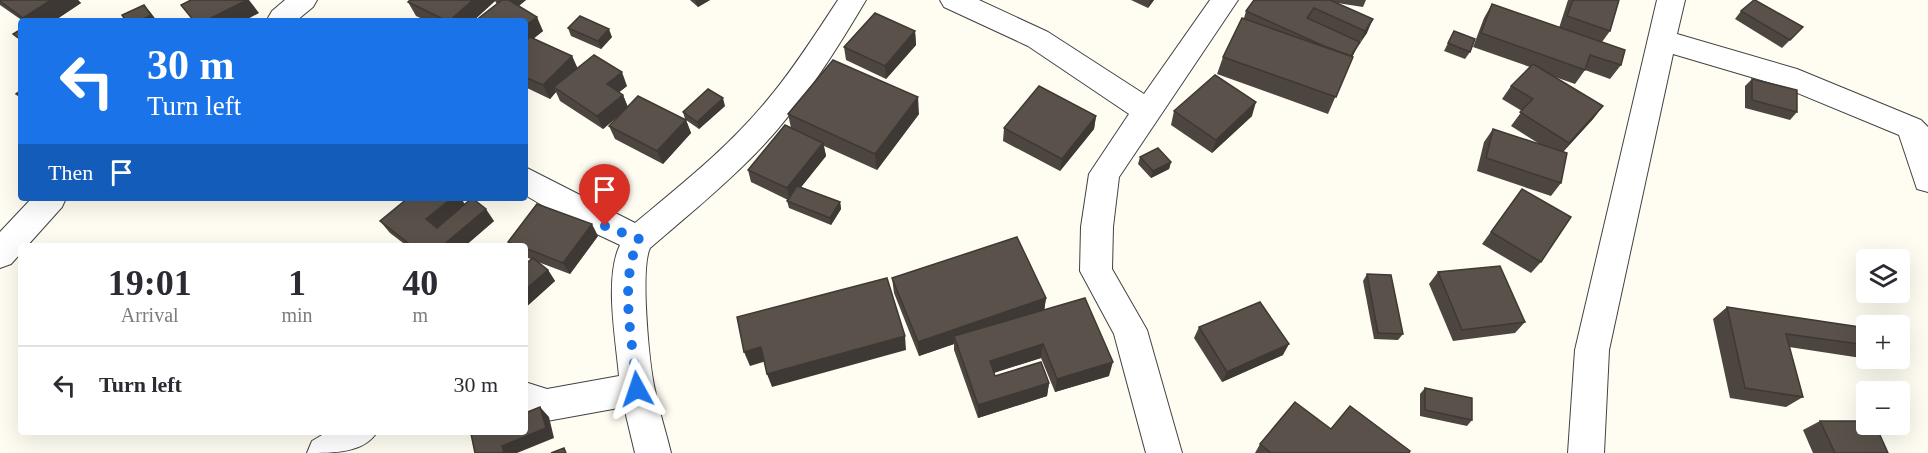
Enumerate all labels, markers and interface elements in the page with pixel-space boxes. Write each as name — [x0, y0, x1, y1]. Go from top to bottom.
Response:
icon: left — [48, 42, 126, 120]
text: 30 m — [147, 42, 235, 88]
text: Turn left — [147, 91, 241, 121]
icon: arrive — [105, 156, 138, 189]
text: Then — [48, 160, 93, 185]
pin — [579, 164, 630, 226]
icon: arrive — [588, 173, 621, 206]
map controls — [1856, 249, 1910, 435]
button: layers — [1856, 249, 1910, 303]
text: 19:01 — [108, 263, 192, 303]
text: 1 — [288, 263, 306, 303]
text: 40 — [402, 263, 438, 303]
text: Arrival — [121, 304, 179, 326]
text: min — [281, 304, 313, 326]
text: m — [413, 304, 428, 326]
button: + — [1856, 315, 1910, 369]
position arrow — [605, 357, 669, 421]
icon: left — [48, 369, 81, 402]
text: Turn left — [99, 372, 182, 397]
text: 30 m — [453, 372, 498, 397]
button: − — [1856, 381, 1910, 435]

